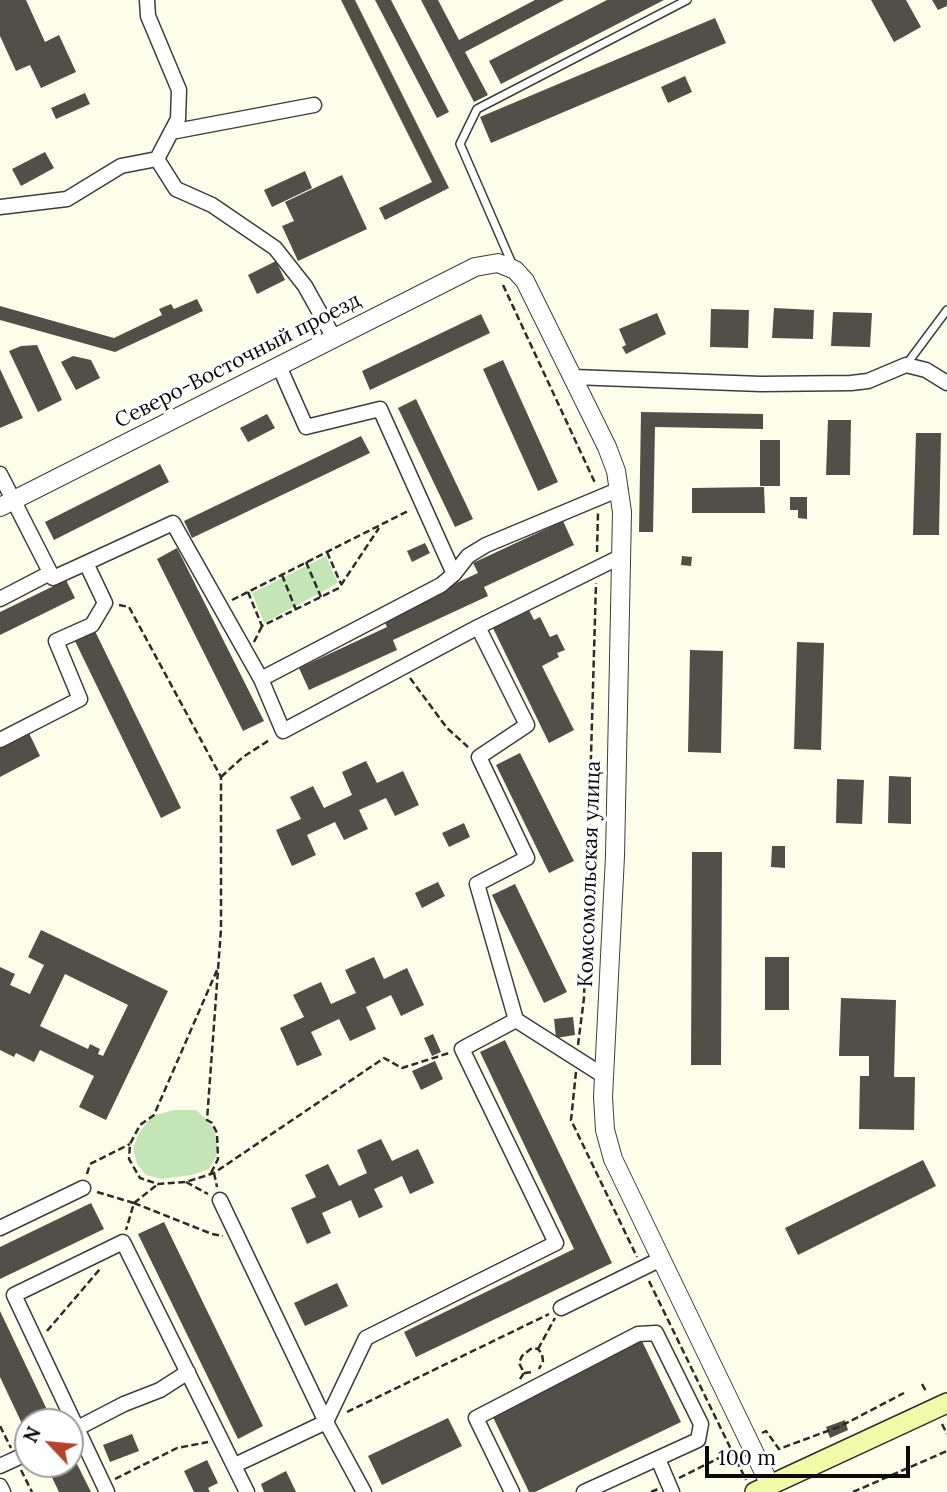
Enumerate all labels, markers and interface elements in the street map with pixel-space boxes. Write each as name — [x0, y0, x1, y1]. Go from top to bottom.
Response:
street label: Северо-Восточный проезд — [111, 288, 365, 434]
street label: Комсомольская улица — [573, 760, 607, 988]
north arrow — [14, 1408, 84, 1478]
text: N — [18, 1423, 46, 1447]
scale bar — [709, 1432, 914, 1476]
text: 100 m — [718, 1444, 776, 1471]

